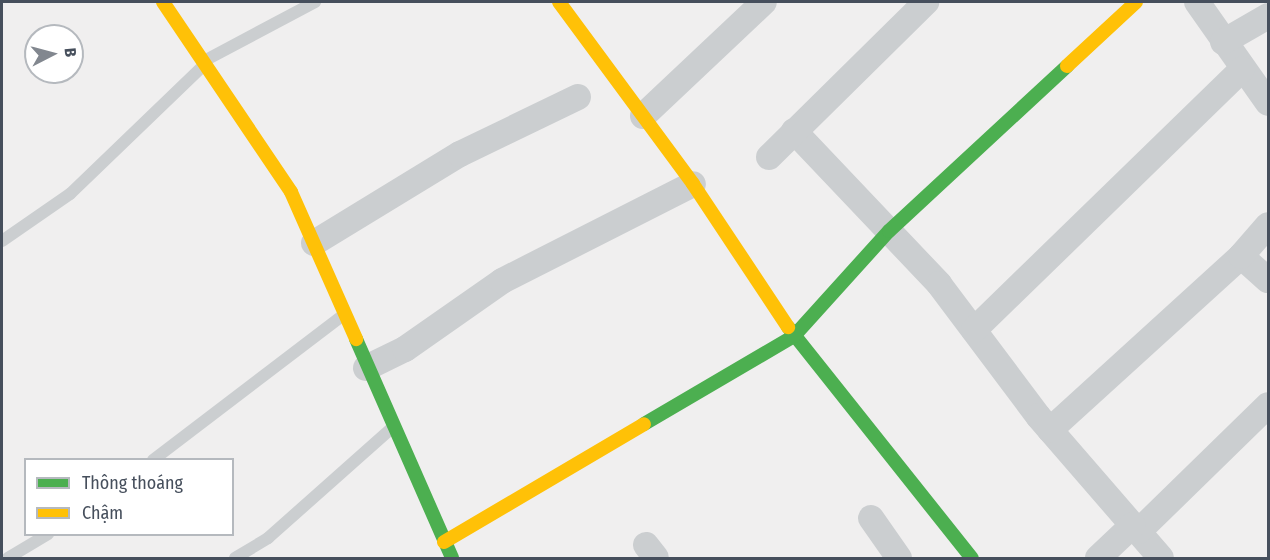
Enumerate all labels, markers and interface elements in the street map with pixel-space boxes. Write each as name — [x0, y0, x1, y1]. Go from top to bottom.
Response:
north arrow — [24, 24, 84, 84]
text: B — [60, 47, 80, 58]
legend — [24, 458, 234, 536]
text: Thông thoáng — [82, 472, 183, 494]
text: Chậm — [82, 502, 123, 524]

